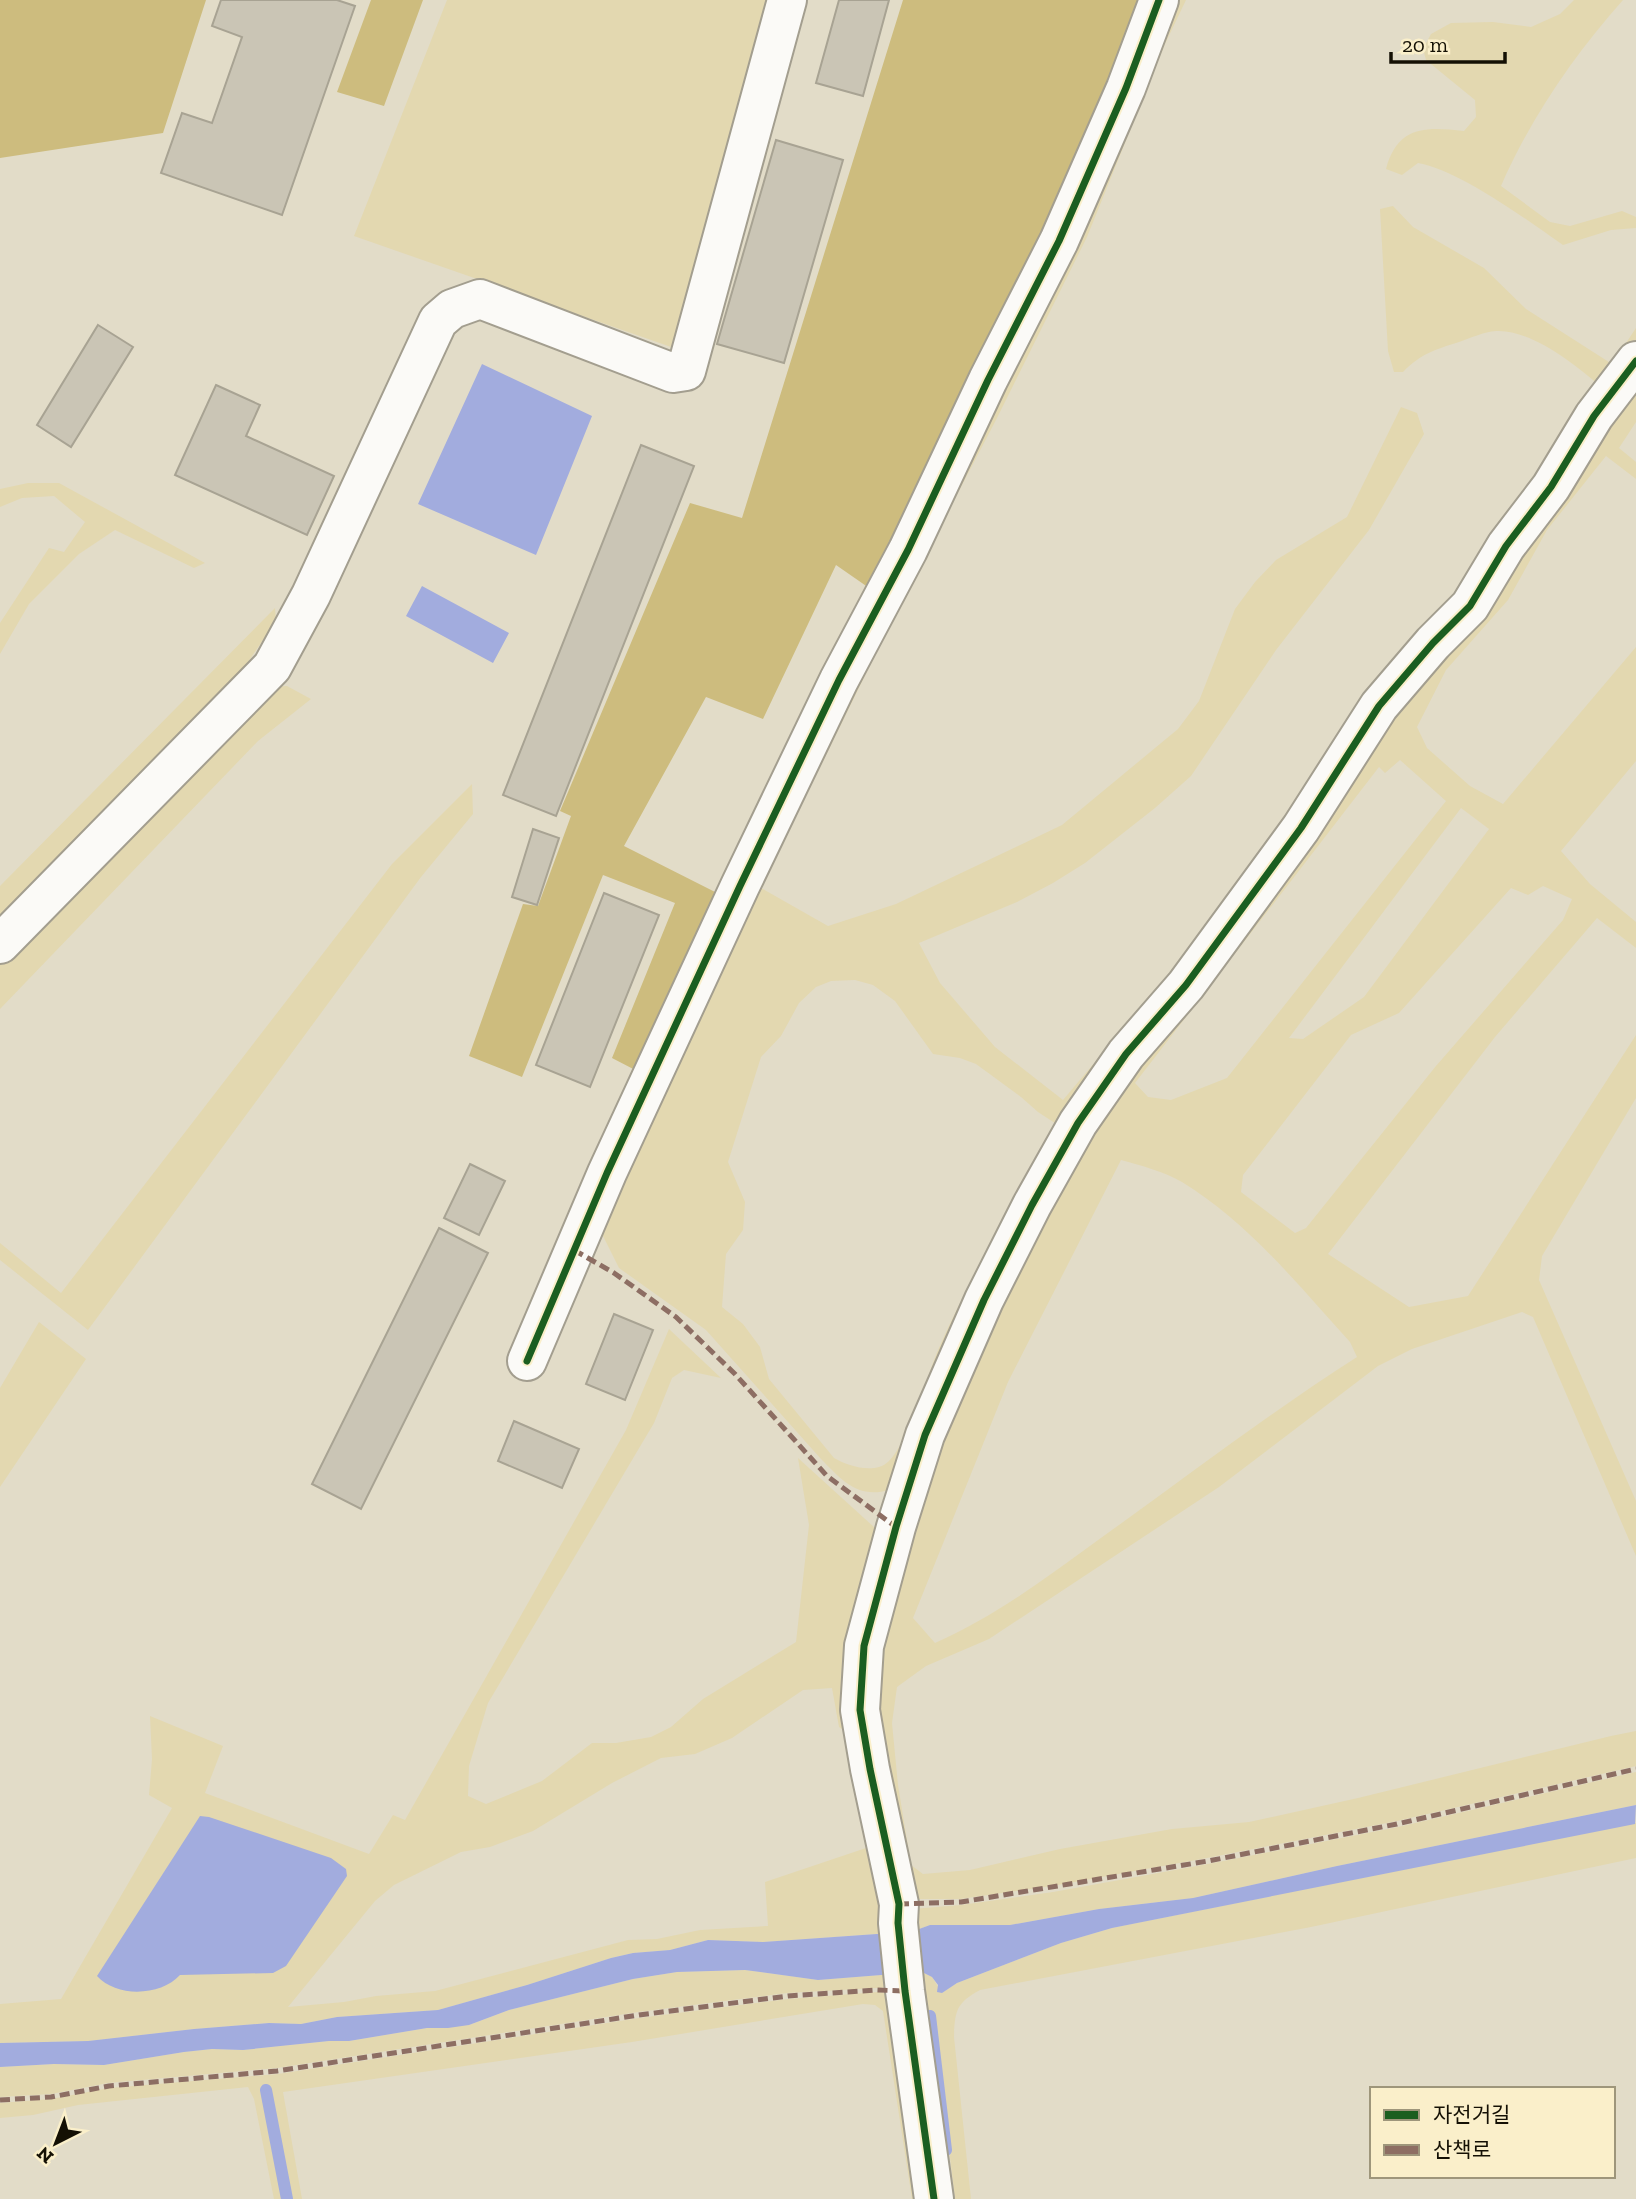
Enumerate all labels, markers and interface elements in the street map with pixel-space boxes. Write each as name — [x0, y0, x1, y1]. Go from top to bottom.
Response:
scale bar — [1391, 21, 1505, 65]
text: 20 m — [1402, 32, 1448, 57]
legend — [1370, 2087, 1615, 2178]
text: 자전거길 — [1433, 2102, 1510, 2127]
north arrow — [21, 2108, 91, 2178]
text: 산책로 — [1433, 2137, 1491, 2162]
text: N — [32, 2142, 58, 2169]

